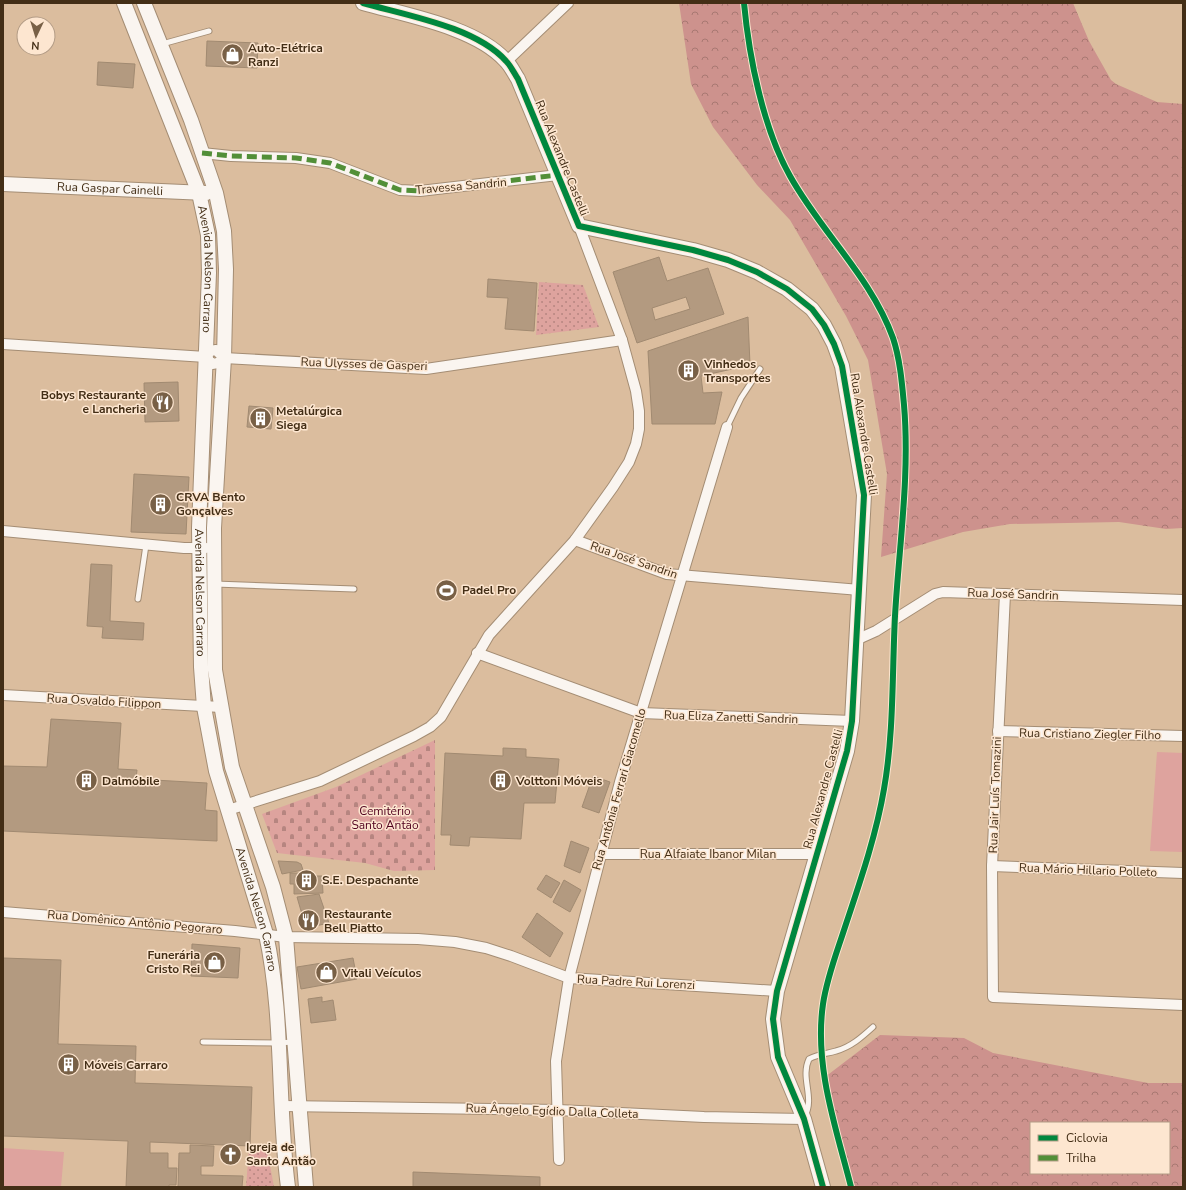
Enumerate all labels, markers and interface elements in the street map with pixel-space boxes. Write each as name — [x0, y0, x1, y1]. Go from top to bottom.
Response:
north arrow — [16, 16, 56, 56]
text: N — [31, 38, 40, 53]
place label: Auto-Elétrica Ranzi — [248, 40, 323, 70]
shop icon: Auto-Elétrica Ranzi — [219, 42, 245, 68]
street label: Rua Alexandre Castelli — [531, 98, 593, 218]
street label: Travessa Sandrin — [415, 174, 507, 198]
street label: Rua Gaspar Cainelli — [57, 178, 163, 199]
street label: Avenida Nelson Carraro — [194, 204, 217, 333]
street label: Rua Ulysses de Gasperi — [300, 354, 428, 374]
place label: Vinhedos Transportes — [703, 356, 771, 386]
building icon: Vinhedos Transportes — [675, 358, 701, 384]
street label: Rua Alexandre Castelli — [846, 372, 882, 496]
place label: Bobys Restaurante e Lancheria — [41, 387, 146, 417]
restaurant icon: Bobys Restaurante e Lancheria — [149, 389, 175, 415]
place label: Metalúrgica Siega — [276, 403, 342, 433]
building icon: Metalúrgica Siega — [247, 405, 273, 431]
place label: CRVA Bento Gonçalves — [176, 489, 246, 519]
building icon: CRVA Bento Gonçalves — [147, 491, 173, 517]
street label: Avenida Nelson Carraro — [191, 528, 209, 657]
street label: Rua José Sandrin — [588, 538, 680, 582]
sports icon: Padel Pro — [434, 577, 460, 603]
place label: Padel Pro — [462, 582, 516, 598]
street label: Rua José Sandrin — [967, 584, 1059, 604]
street label: Rua Osvaldo Filippon — [46, 690, 162, 712]
street label: Rua Antônia Ferrari Giacomello — [588, 706, 650, 872]
street label: Rua Eliza Zanetti Sandrin — [663, 707, 799, 727]
street label: Rua Cristiano Ziegler Filho — [1019, 725, 1161, 743]
street label: Rua Alexandre Castelli — [799, 727, 847, 851]
street label: Rua Jair Luís Tomazini — [985, 736, 1005, 854]
building icon: Dalmóbile — [74, 768, 100, 794]
building icon: Volttoni Móveis — [487, 768, 513, 794]
place label: Dalmóbile — [102, 773, 160, 789]
place label: Volttoni Móveis — [515, 773, 602, 789]
park label: Cemitério Santo Antão — [351, 803, 419, 833]
street label: Avenida Nelson Carraro — [232, 845, 281, 973]
street label: Rua Alfaiate Ibanor Milan — [640, 846, 776, 862]
street label: Rua Mário Hillario Polleto — [1019, 860, 1158, 880]
building icon: S.E. Despachante — [293, 867, 319, 893]
place label: S.E. Despachante — [322, 872, 419, 888]
street label: Rua Domênico Antônio Pegoraro — [47, 906, 224, 938]
place label: Restaurante Bell Piatto — [324, 906, 392, 936]
restaurant icon: Restaurante Bell Piatto — [296, 908, 322, 934]
place label: Funerária Cristo Rei — [146, 947, 200, 977]
shop icon: Funerária Cristo Rei — [202, 949, 228, 975]
shop icon: Vitali Veículos — [314, 960, 340, 986]
place label: Vitali Veículos — [341, 965, 422, 981]
street label: Rua Padre Rui Lorenzi — [577, 971, 695, 993]
building icon: Móveis Carraro — [56, 1052, 82, 1078]
place label: Móveis Carraro — [84, 1057, 168, 1073]
street label: Rua Ângelo Egídio Dalla Colleta — [465, 1100, 639, 1122]
legend — [1030, 1122, 1170, 1174]
text: Ciclovia — [1066, 1130, 1108, 1146]
place label: Igreja de Santo Antão — [246, 1139, 316, 1169]
church icon: Igreja de Santo Antão — [218, 1141, 244, 1167]
text: Trilha — [1066, 1150, 1096, 1166]

